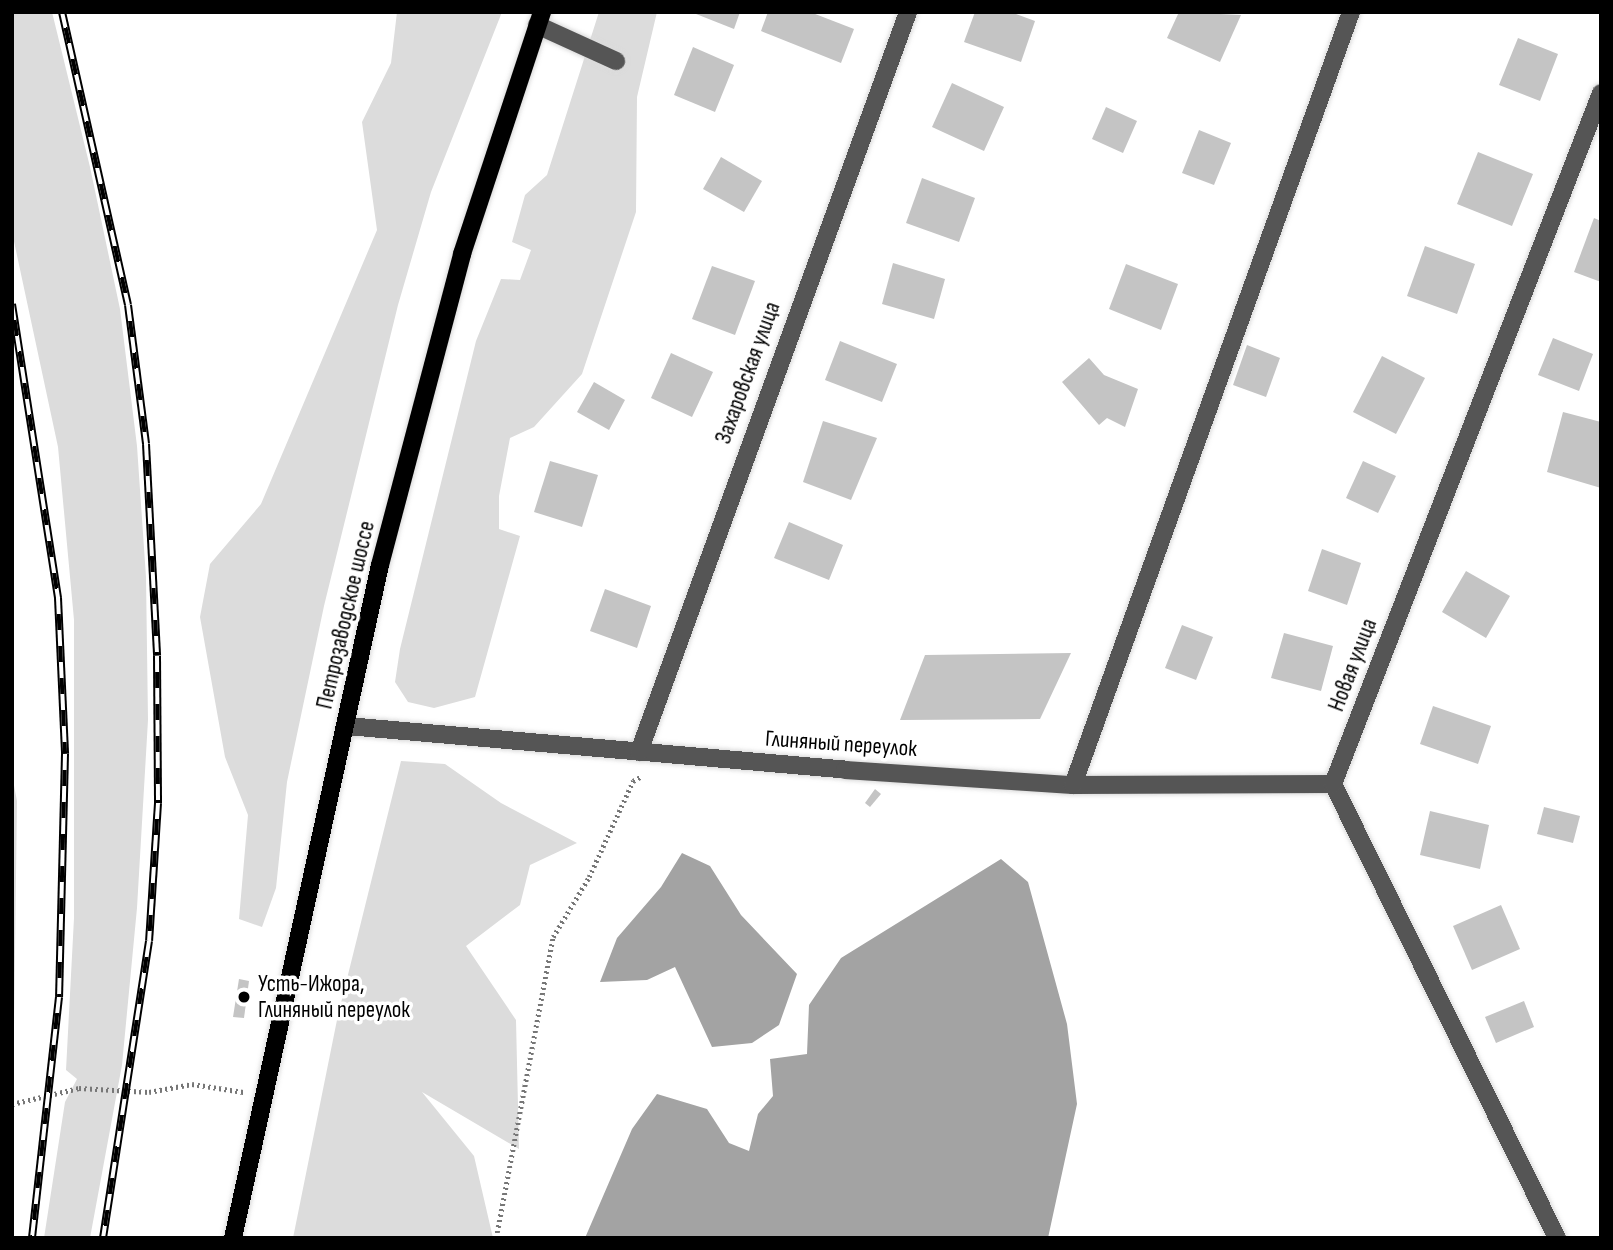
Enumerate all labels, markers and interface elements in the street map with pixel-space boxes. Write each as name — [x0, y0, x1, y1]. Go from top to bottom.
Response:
street label: Захаровская улица — [710, 298, 786, 448]
street label: Петрозаводское шоссе — [311, 518, 381, 712]
street label: Новая улица — [1323, 615, 1383, 715]
street label: Глиняный переулок — [764, 725, 918, 763]
place label: Усть-Ижора, Глиняный переулок — [258, 970, 410, 1024]
marker: Усть-Ижора, Глиняный переулок — [236, 989, 252, 1005]

